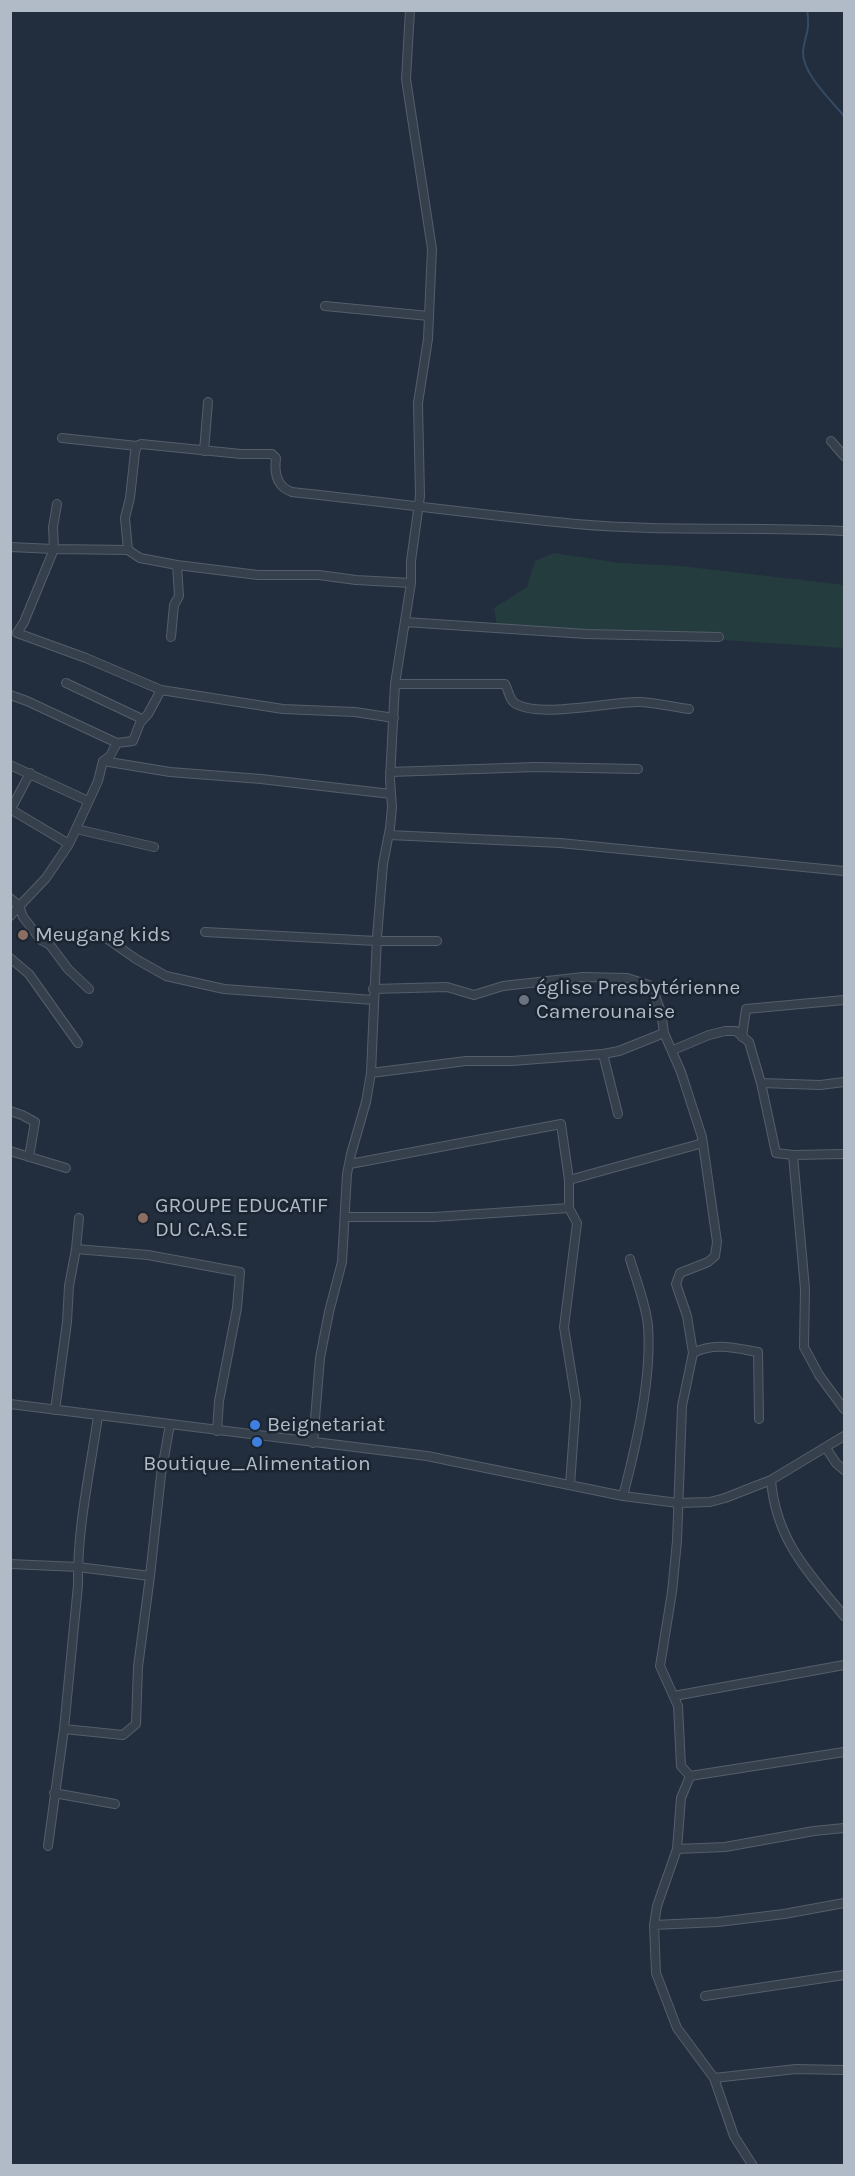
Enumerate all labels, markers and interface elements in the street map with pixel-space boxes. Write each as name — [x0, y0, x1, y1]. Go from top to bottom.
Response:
place label: Meugang kids — [35, 922, 171, 948]
marker: Meugang kids — [16, 928, 30, 942]
place label: église Presbytérienne Camerounaise — [536, 975, 740, 1025]
marker: église Presbytérienne Camerounaise — [517, 993, 531, 1007]
place label: GROUPE EDUCATIF DU C.A.S.E — [155, 1193, 328, 1243]
marker: GROUPE EDUCATIF DU C.A.S.E — [136, 1211, 150, 1225]
place label: Beignetariat — [267, 1412, 385, 1438]
marker: Beignetariat — [248, 1418, 262, 1432]
marker: Boutique_Alimentation — [250, 1435, 264, 1449]
place label: Boutique_Alimentation — [143, 1451, 371, 1477]

